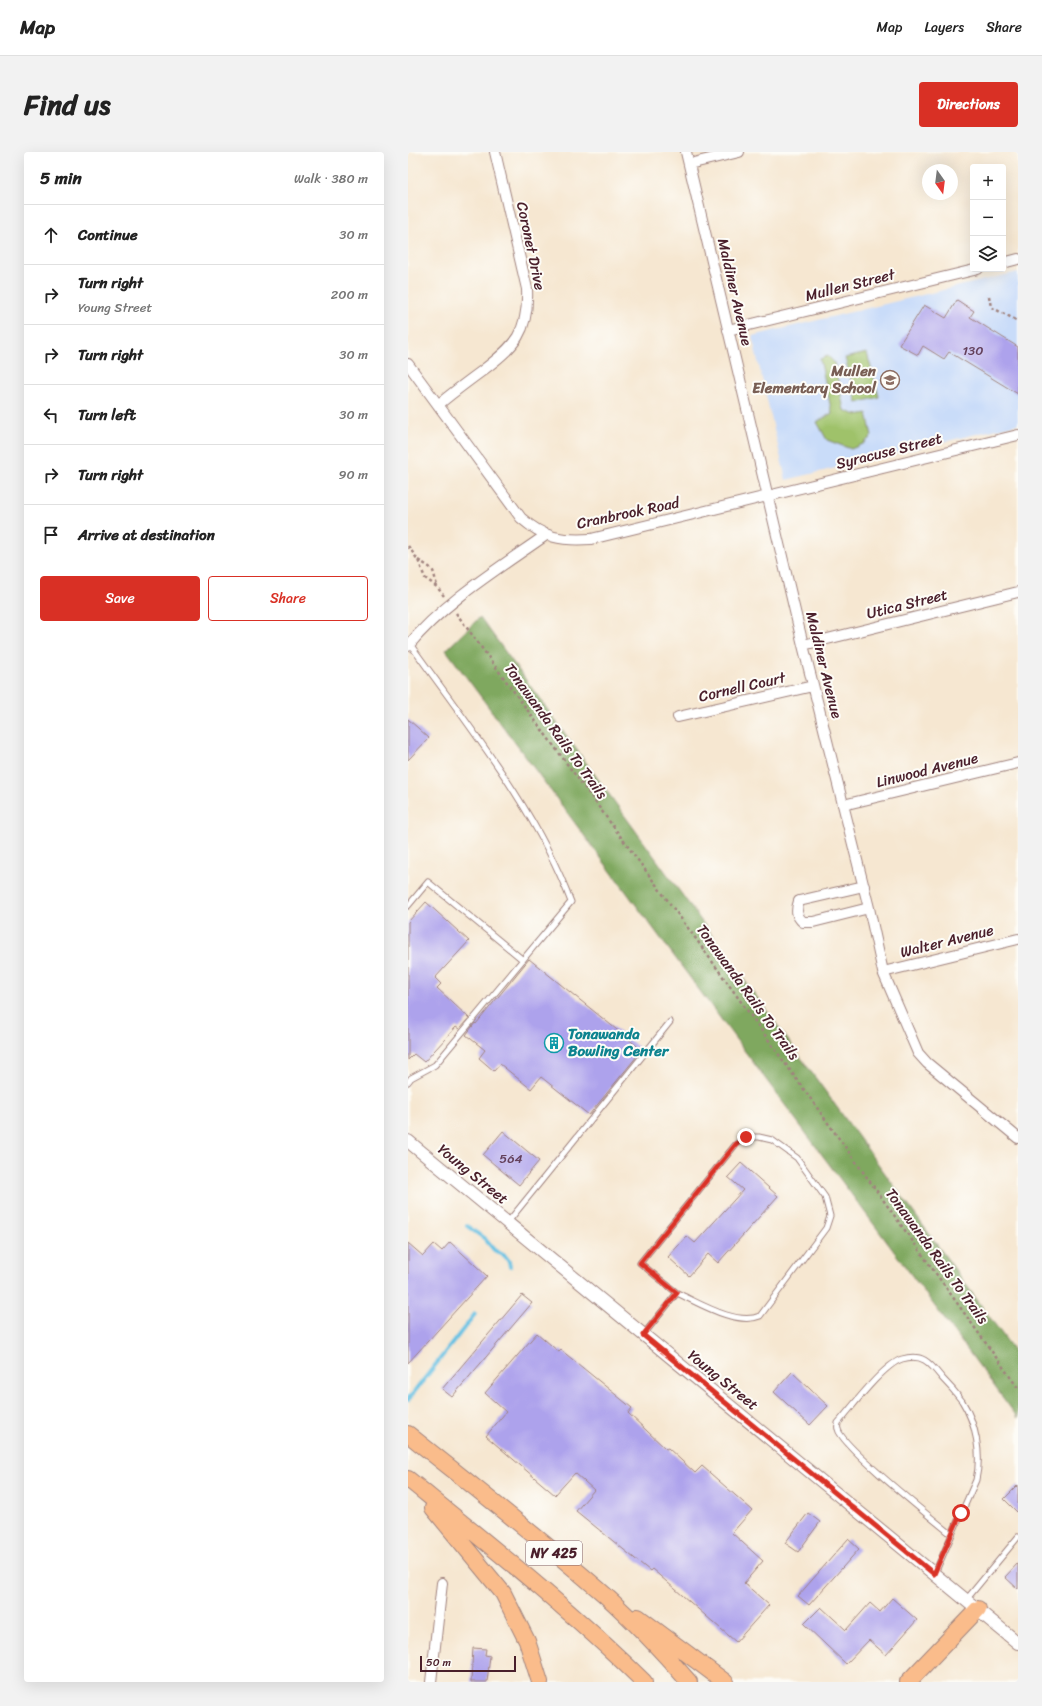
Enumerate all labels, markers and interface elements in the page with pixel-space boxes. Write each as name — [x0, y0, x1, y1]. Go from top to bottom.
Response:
text: Map — [20, 11, 55, 44]
text: Map — [877, 15, 902, 40]
text: Layers — [924, 15, 964, 40]
text: Share — [986, 15, 1022, 40]
text: Find us — [24, 80, 111, 129]
button: Directions — [919, 82, 1018, 127]
text: 5 min — [40, 163, 82, 193]
north arrow — [922, 164, 958, 200]
map controls — [970, 164, 1006, 272]
button: + — [970, 164, 1006, 200]
text: Walk · 380 m — [294, 167, 368, 190]
street label: Coronet Drive — [509, 199, 553, 293]
button: − — [970, 200, 1006, 236]
text: Continue — [78, 222, 138, 248]
text: 30 m — [339, 223, 368, 246]
icon: ahead — [40, 224, 62, 246]
street label: Maldiner Avenue — [710, 236, 760, 348]
button: layers — [970, 236, 1006, 272]
street label: Mullen Street — [802, 261, 899, 309]
text: Turn right — [78, 270, 143, 296]
text: 200 m — [331, 283, 368, 306]
icon: right — [40, 284, 62, 306]
text: Young Street — [78, 296, 152, 319]
house number: 130 — [963, 339, 983, 362]
text: Turn right — [78, 342, 143, 368]
text: 30 m — [339, 343, 368, 366]
icon: right — [40, 344, 62, 366]
place label: Mullen Elementary School — [752, 358, 877, 401]
school or university icon: Mullen Elementary School — [879, 369, 901, 391]
text: Turn left — [78, 402, 136, 428]
text: 30 m — [339, 403, 368, 426]
icon: left — [40, 404, 62, 426]
street label: Syracuse Street — [833, 425, 945, 477]
text: Turn right — [78, 462, 143, 488]
text: 90 m — [338, 463, 368, 486]
icon: right — [40, 464, 62, 486]
street label: Cranbrook Road — [574, 489, 683, 537]
text: Arrive at destination — [78, 522, 215, 548]
icon: arrive — [40, 524, 62, 546]
button: Save — [40, 576, 200, 621]
button: Share — [208, 576, 368, 621]
street label: Utica Street — [864, 581, 951, 627]
street label: Maldiner Avenue — [798, 609, 850, 721]
street label: Tonawanda Rails To Trails — [498, 657, 615, 805]
street label: Cornell Court — [696, 664, 789, 710]
street label: Linwood Avenue — [873, 745, 981, 795]
street label: Walter Avenue — [897, 917, 997, 965]
street label: Tonawanda Rails To Trails — [690, 918, 807, 1066]
place label: Tonawanda Bowling Center — [568, 1021, 670, 1064]
building icon: Tonawanda Bowling Center — [543, 1032, 565, 1054]
route end — [737, 1128, 755, 1146]
street label: Young Street — [432, 1137, 515, 1211]
house number: 564 — [499, 1147, 523, 1170]
street label: Tonawanda Rails To Trails — [879, 1182, 996, 1330]
street label: Young Street — [682, 1343, 765, 1417]
route start — [952, 1504, 970, 1522]
road number: NY 425 — [526, 1541, 582, 1565]
text: 50 m — [426, 1653, 451, 1672]
scale bar — [420, 1654, 516, 1673]

